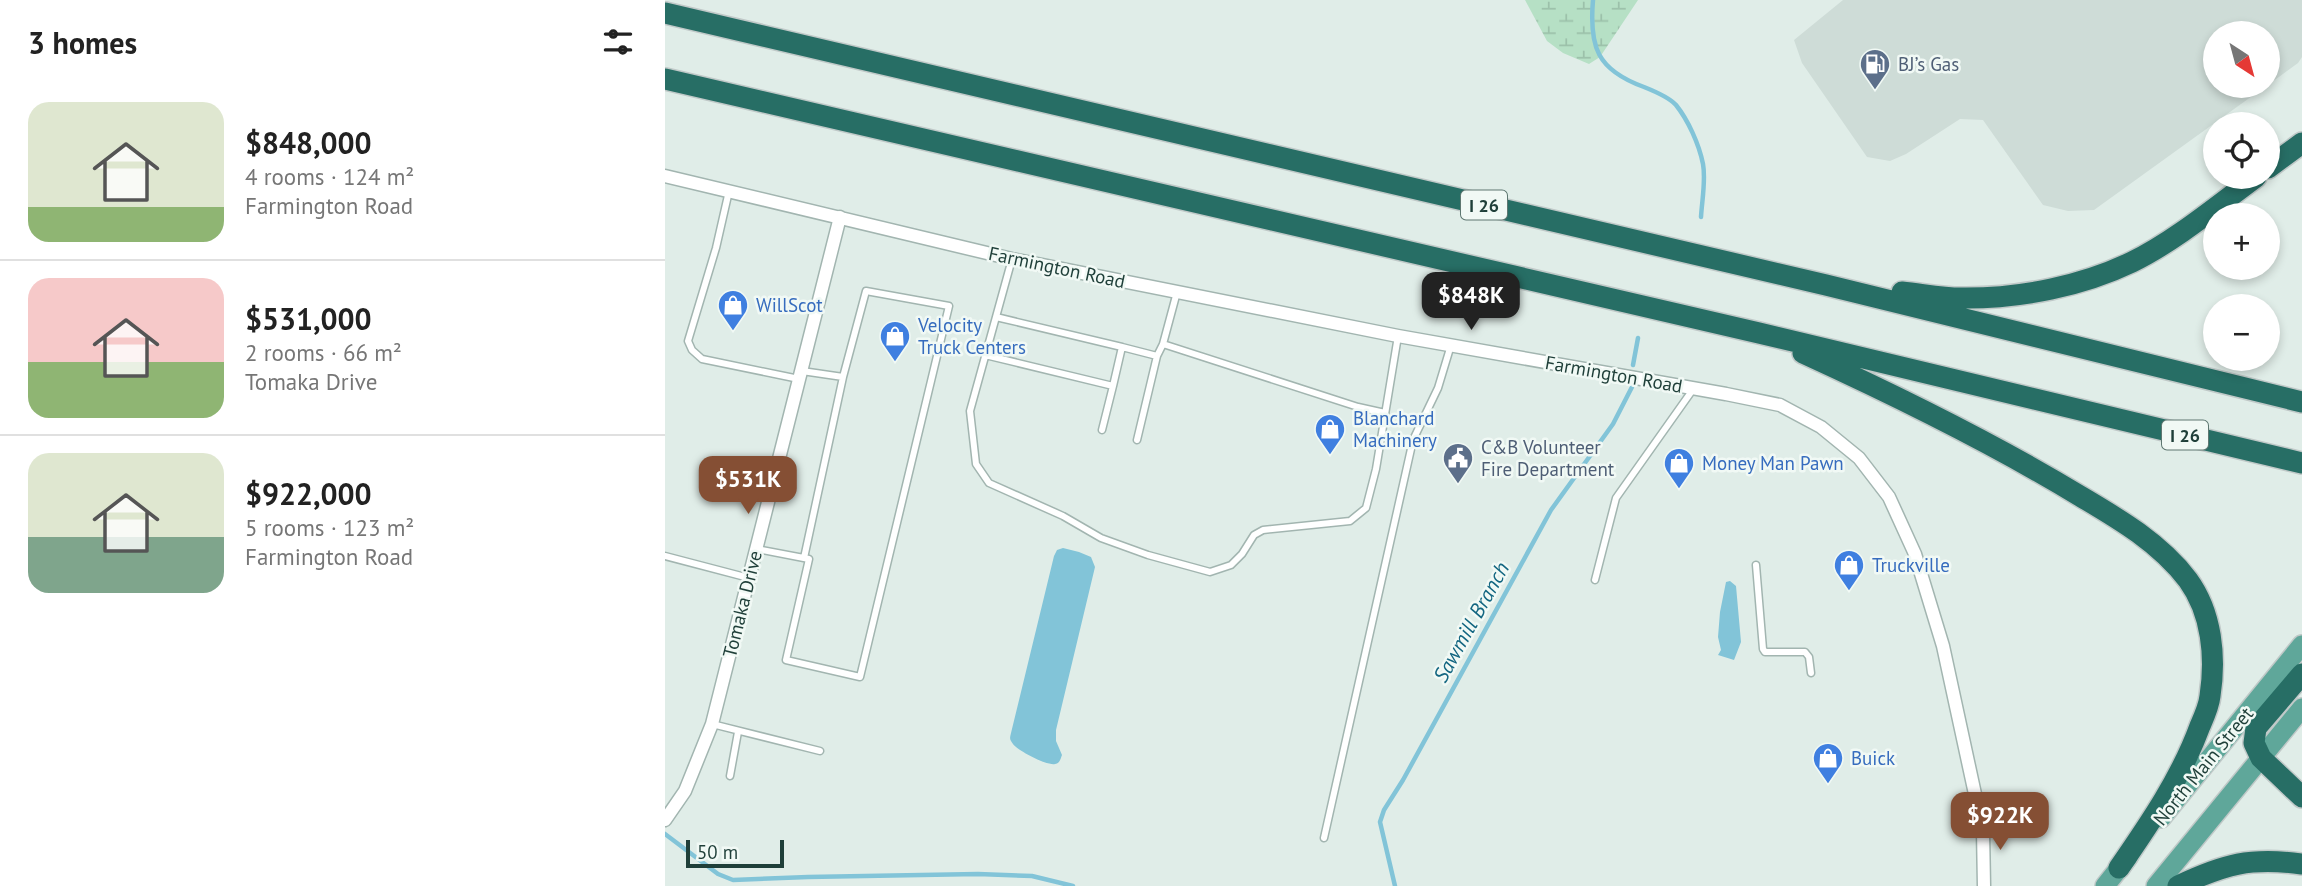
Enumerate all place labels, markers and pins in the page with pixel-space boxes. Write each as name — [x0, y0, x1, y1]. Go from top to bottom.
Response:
fuel station icon: BJ’s Gas — [1858, 47, 1892, 91]
place label: BJ’s Gas — [1898, 52, 1959, 76]
pin: $848K — [1422, 272, 1520, 332]
shop icon: WillScot — [716, 288, 750, 332]
place label: WillScot — [756, 293, 823, 317]
place label: Velocity Truck Centers — [917, 313, 1026, 359]
shop icon: Velocity Truck Centers — [878, 319, 912, 363]
place label: Blanchard Machinery — [1353, 406, 1437, 452]
shop icon: Blanchard Machinery — [1313, 412, 1347, 456]
place label: C&B Volunteer Fire Department — [1481, 435, 1615, 481]
public building icon: C&B Volunteer Fire Department — [1441, 441, 1475, 485]
shop icon: Money Man Pawn — [1662, 446, 1696, 490]
place label: Money Man Pawn — [1702, 451, 1844, 475]
pin: $531K — [699, 456, 797, 516]
shop icon: Truckville — [1832, 548, 1866, 592]
place label: Truckville — [1872, 553, 1950, 577]
shop icon: Buick — [1811, 741, 1845, 785]
place label: Buick — [1851, 746, 1895, 770]
pin: $922K — [1951, 792, 2049, 852]

